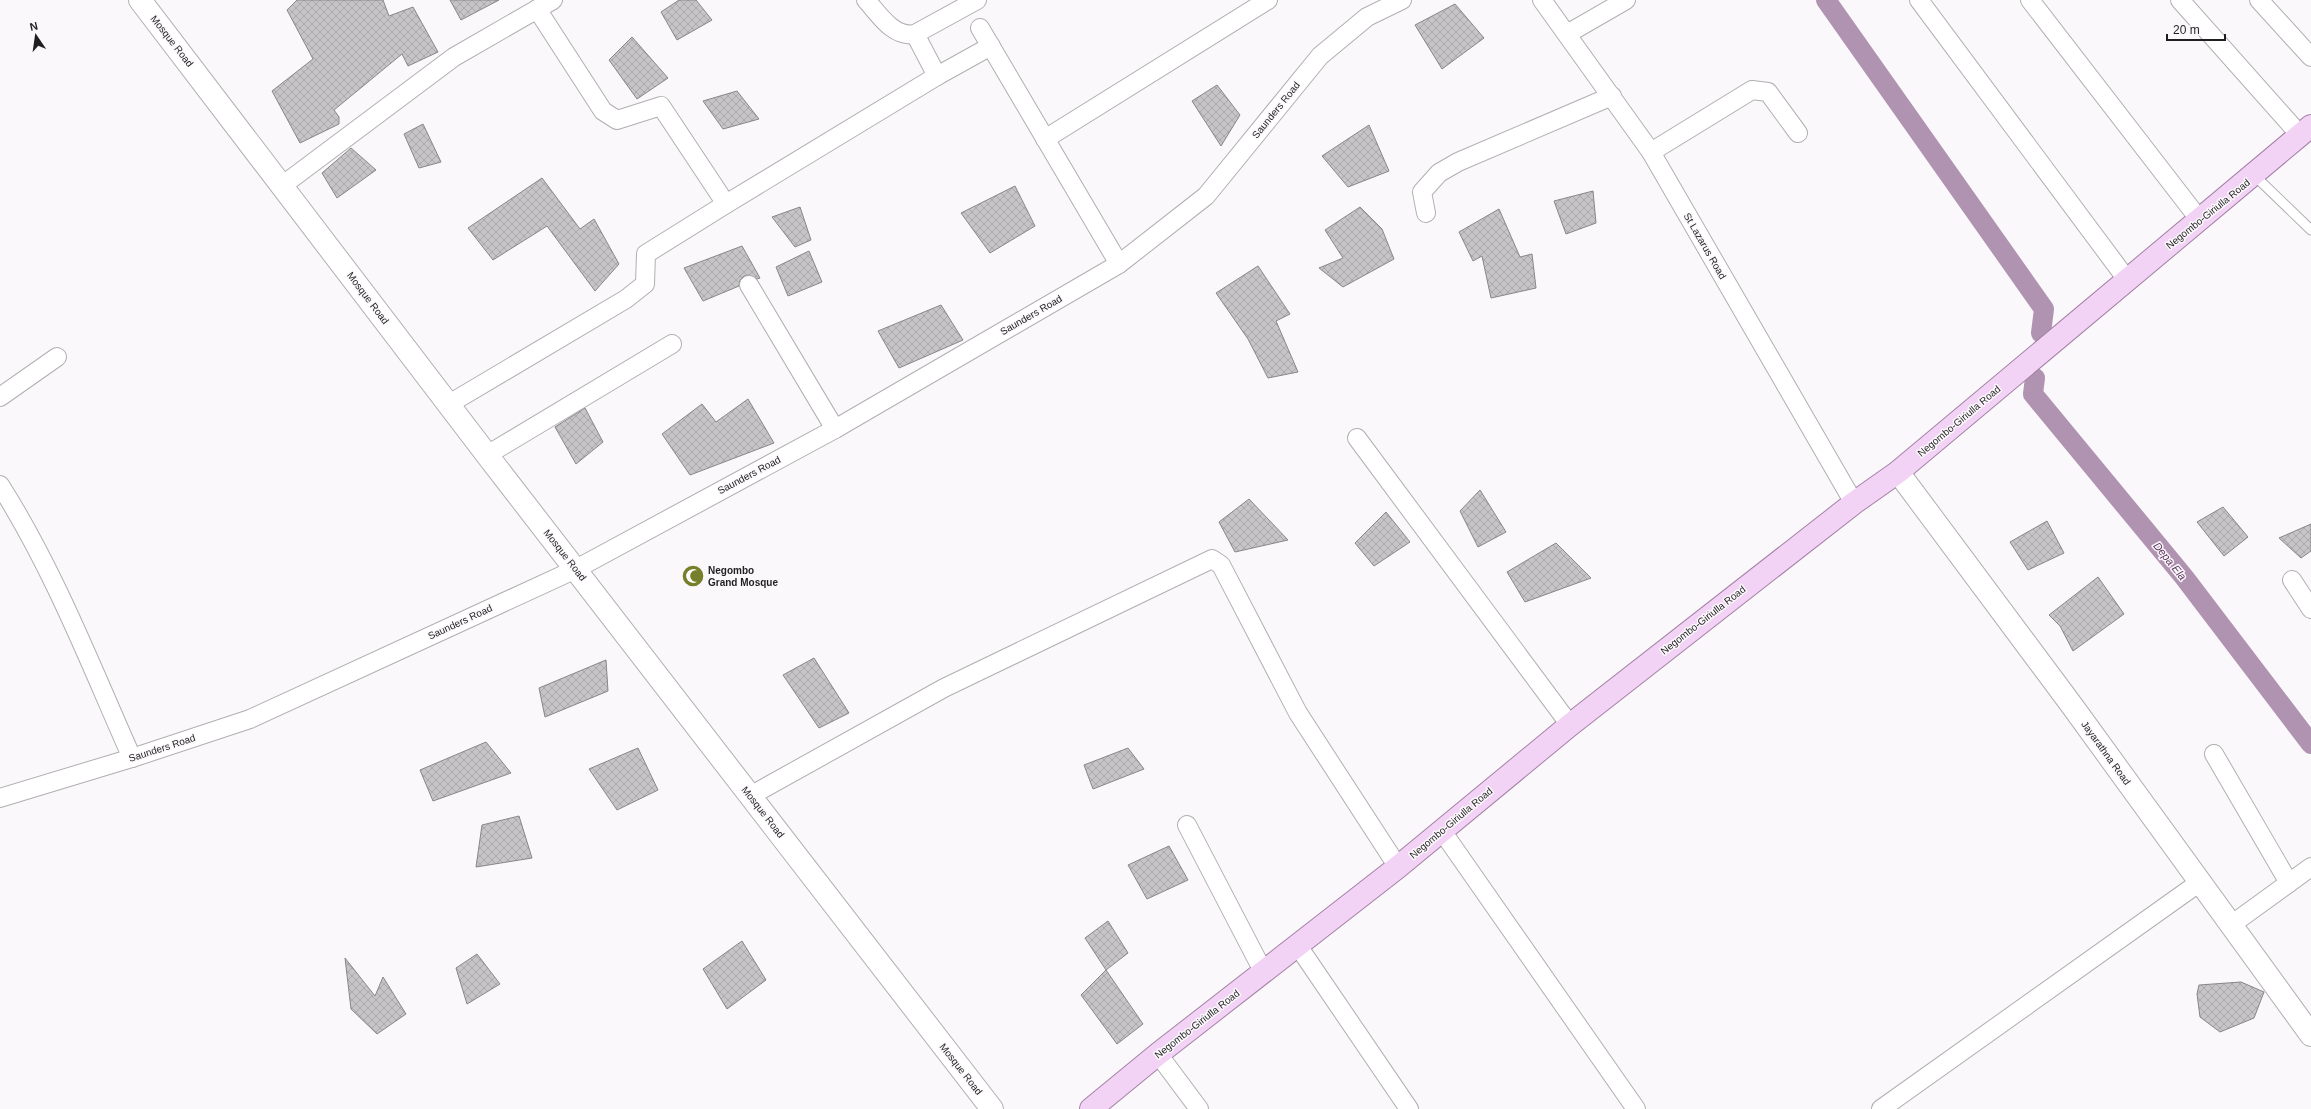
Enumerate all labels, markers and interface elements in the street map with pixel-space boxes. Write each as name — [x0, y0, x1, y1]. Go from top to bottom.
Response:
street label: Mosque Road — [148, 13, 196, 69]
north arrow — [16, 16, 56, 56]
scale bar — [2167, 16, 2225, 42]
text: N — [29, 20, 39, 33]
text: 20 m — [2173, 23, 2200, 37]
street label: Saunders Road — [1250, 80, 1302, 140]
street label: Negombo-Giriulla Road — [2164, 177, 2252, 251]
street label: St Lazarus Road — [1682, 211, 1728, 281]
street label: Mosque Road — [345, 270, 391, 326]
street label: Saunders Road — [998, 293, 1064, 337]
street label: Negombo-Giriulla Road — [1915, 383, 2003, 459]
street label: Saunders Road — [716, 454, 782, 496]
street label: Mosque Road — [541, 527, 589, 583]
water label: Depa Ela — [2151, 540, 2189, 582]
mosque icon: Negombo Grand Mosque — [680, 563, 706, 589]
place label: Negombo Grand Mosque — [708, 565, 778, 588]
street label: Negombo-Giriulla Road — [1658, 583, 1748, 657]
street label: Saunders Road — [426, 602, 494, 642]
street label: Jayarathna Road — [2079, 719, 2133, 787]
street label: Saunders Road — [127, 732, 197, 764]
street label: Mosque Road — [739, 784, 787, 840]
street label: Negombo-Giriulla Road — [1407, 785, 1495, 861]
street label: Negombo-Giriulla Road — [1152, 987, 1242, 1061]
street label: Mosque Road — [937, 1041, 985, 1097]

